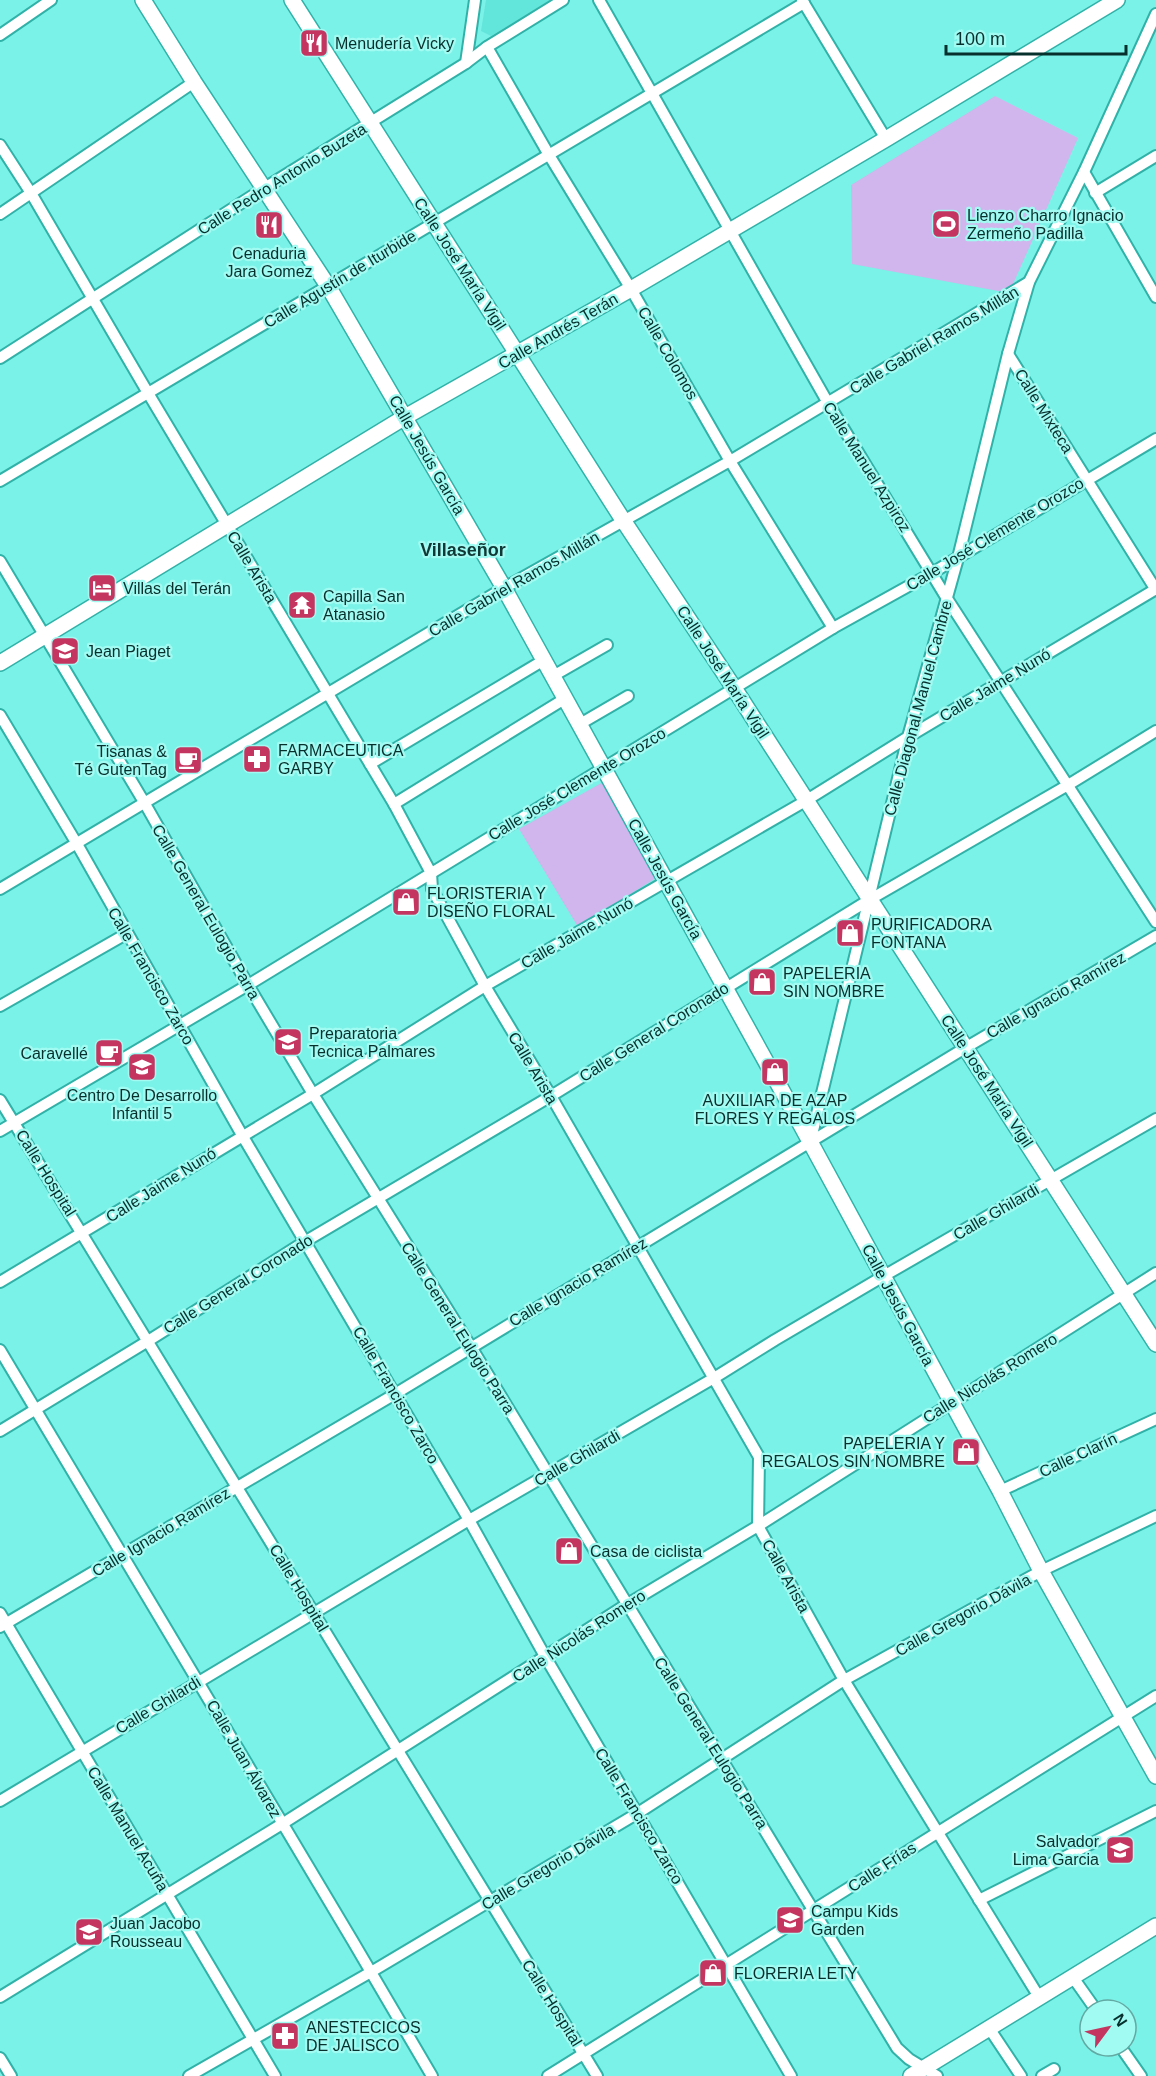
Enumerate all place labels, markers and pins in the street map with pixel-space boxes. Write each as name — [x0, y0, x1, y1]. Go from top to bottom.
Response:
restaurant icon: Menudería Vicky — [298, 27, 330, 59]
place label: Menudería Vicky — [335, 35, 454, 52]
place label: Lienzo Charro Ignacio Zermeño Padilla — [967, 207, 1124, 242]
sports icon: Lienzo Charro Ignacio Zermeño Padilla — [930, 208, 962, 240]
restaurant icon: Cenaduria Jara Gomez — [253, 209, 285, 241]
place label: Cenaduria Jara Gomez — [225, 245, 313, 280]
hotel icon: Villas del Terán — [86, 572, 118, 604]
place label: Villas del Terán — [123, 580, 231, 597]
place label: Capilla San Atanasio — [323, 588, 405, 623]
temple icon: Capilla San Atanasio — [286, 589, 318, 621]
school or university icon: Jean Piaget — [49, 635, 81, 667]
place label: Jean Piaget — [86, 643, 171, 660]
place label: FARMACEUTICA GARBY — [278, 742, 404, 777]
place label: Tisanas & Té GutenTag — [75, 743, 167, 778]
pharmacy icon: FARMACEUTICA GARBY — [241, 743, 273, 775]
cafe icon: Tisanas & Té GutenTag — [172, 744, 204, 776]
place label: FLORISTERIA Y DISEÑO FLORAL — [427, 885, 555, 920]
shop icon: FLORISTERIA Y DISEÑO FLORAL — [390, 886, 422, 918]
place label: PURIFICADORA FONTANA — [871, 916, 992, 951]
shop icon: PURIFICADORA FONTANA — [834, 917, 866, 949]
place label: PAPELERIA SIN NOMBRE — [783, 965, 884, 1000]
shop icon: PAPELERIA SIN NOMBRE — [746, 966, 778, 998]
place label: Preparatoria Tecnica Palmares — [309, 1025, 435, 1060]
school or university icon: Preparatoria Tecnica Palmares — [272, 1026, 304, 1058]
cafe icon: Caravellé — [93, 1037, 125, 1069]
place label: Caravellé — [20, 1045, 88, 1062]
school or university icon: Centro De Desarrollo Infantil 5 — [126, 1051, 158, 1083]
shop icon: AUXILIAR DE AZAP FLORES Y REGALOS — [759, 1056, 791, 1088]
place label: Centro De Desarrollo Infantil 5 — [67, 1087, 217, 1122]
place label: AUXILIAR DE AZAP FLORES Y REGALOS — [695, 1092, 855, 1127]
place label: PAPELERIA Y REGALOS SIN NOMBRE — [762, 1435, 945, 1470]
shop icon: PAPELERIA Y REGALOS SIN NOMBRE — [950, 1436, 982, 1468]
shop icon: Casa de ciclista — [553, 1535, 585, 1567]
place label: Casa de ciclista — [590, 1543, 702, 1560]
place label: Salvador Lima Garcia — [1013, 1833, 1100, 1868]
school or university icon: Salvador Lima Garcia — [1104, 1834, 1136, 1866]
place label: Campu Kids Garden — [811, 1903, 898, 1938]
school or university icon: Campu Kids Garden — [774, 1904, 806, 1936]
place label: Juan Jacobo Rousseau — [110, 1915, 201, 1950]
school or university icon: Juan Jacobo Rousseau — [73, 1916, 105, 1948]
shop icon: FLORERIA LETY — [697, 1957, 729, 1989]
place label: FLORERIA LETY — [734, 1965, 858, 1982]
place label: ANESTECICOS DE JALISCO — [306, 2019, 421, 2054]
pharmacy icon: ANESTECICOS DE JALISCO — [269, 2020, 301, 2052]

